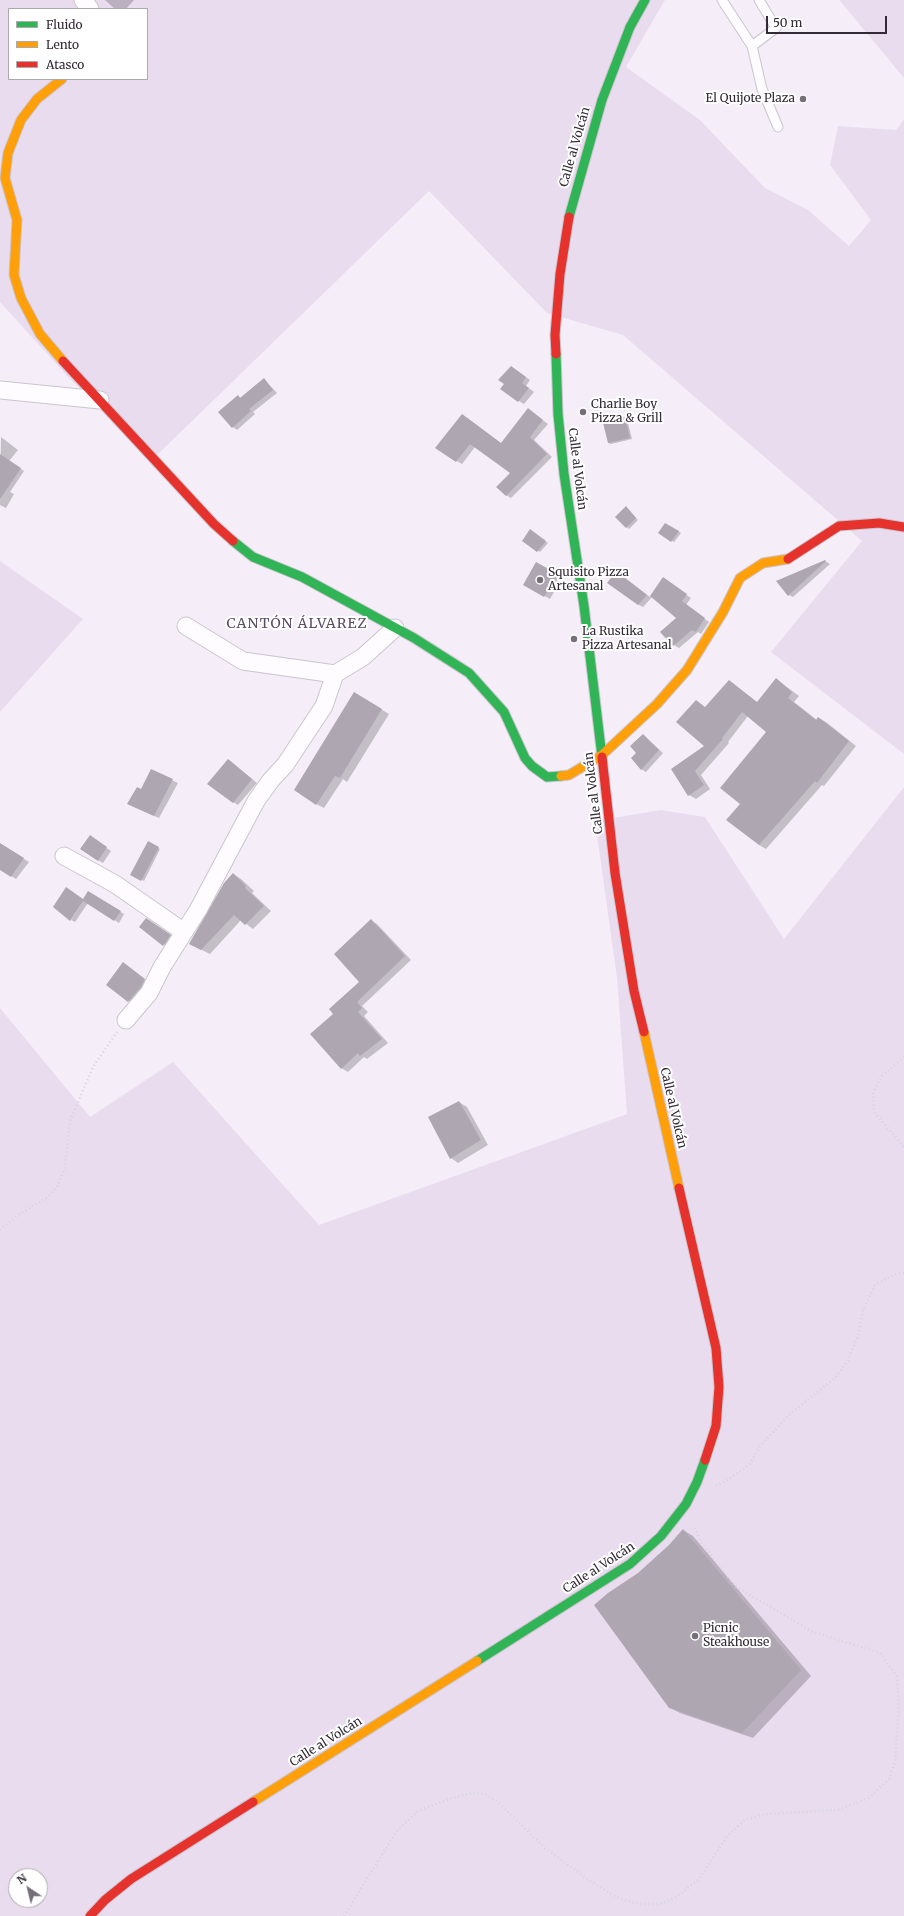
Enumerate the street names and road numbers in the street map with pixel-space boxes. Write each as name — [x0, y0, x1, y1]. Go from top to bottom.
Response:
street label: Calle al Volcán — [557, 105, 593, 189]
street label: Calle al Volcán — [565, 427, 589, 511]
street label: Calle al Volcán — [582, 751, 606, 835]
street label: Calle al Volcán — [657, 1066, 689, 1150]
street label: Calle al Volcán — [561, 1540, 637, 1596]
street label: Calle al Volcán — [287, 1714, 365, 1770]

